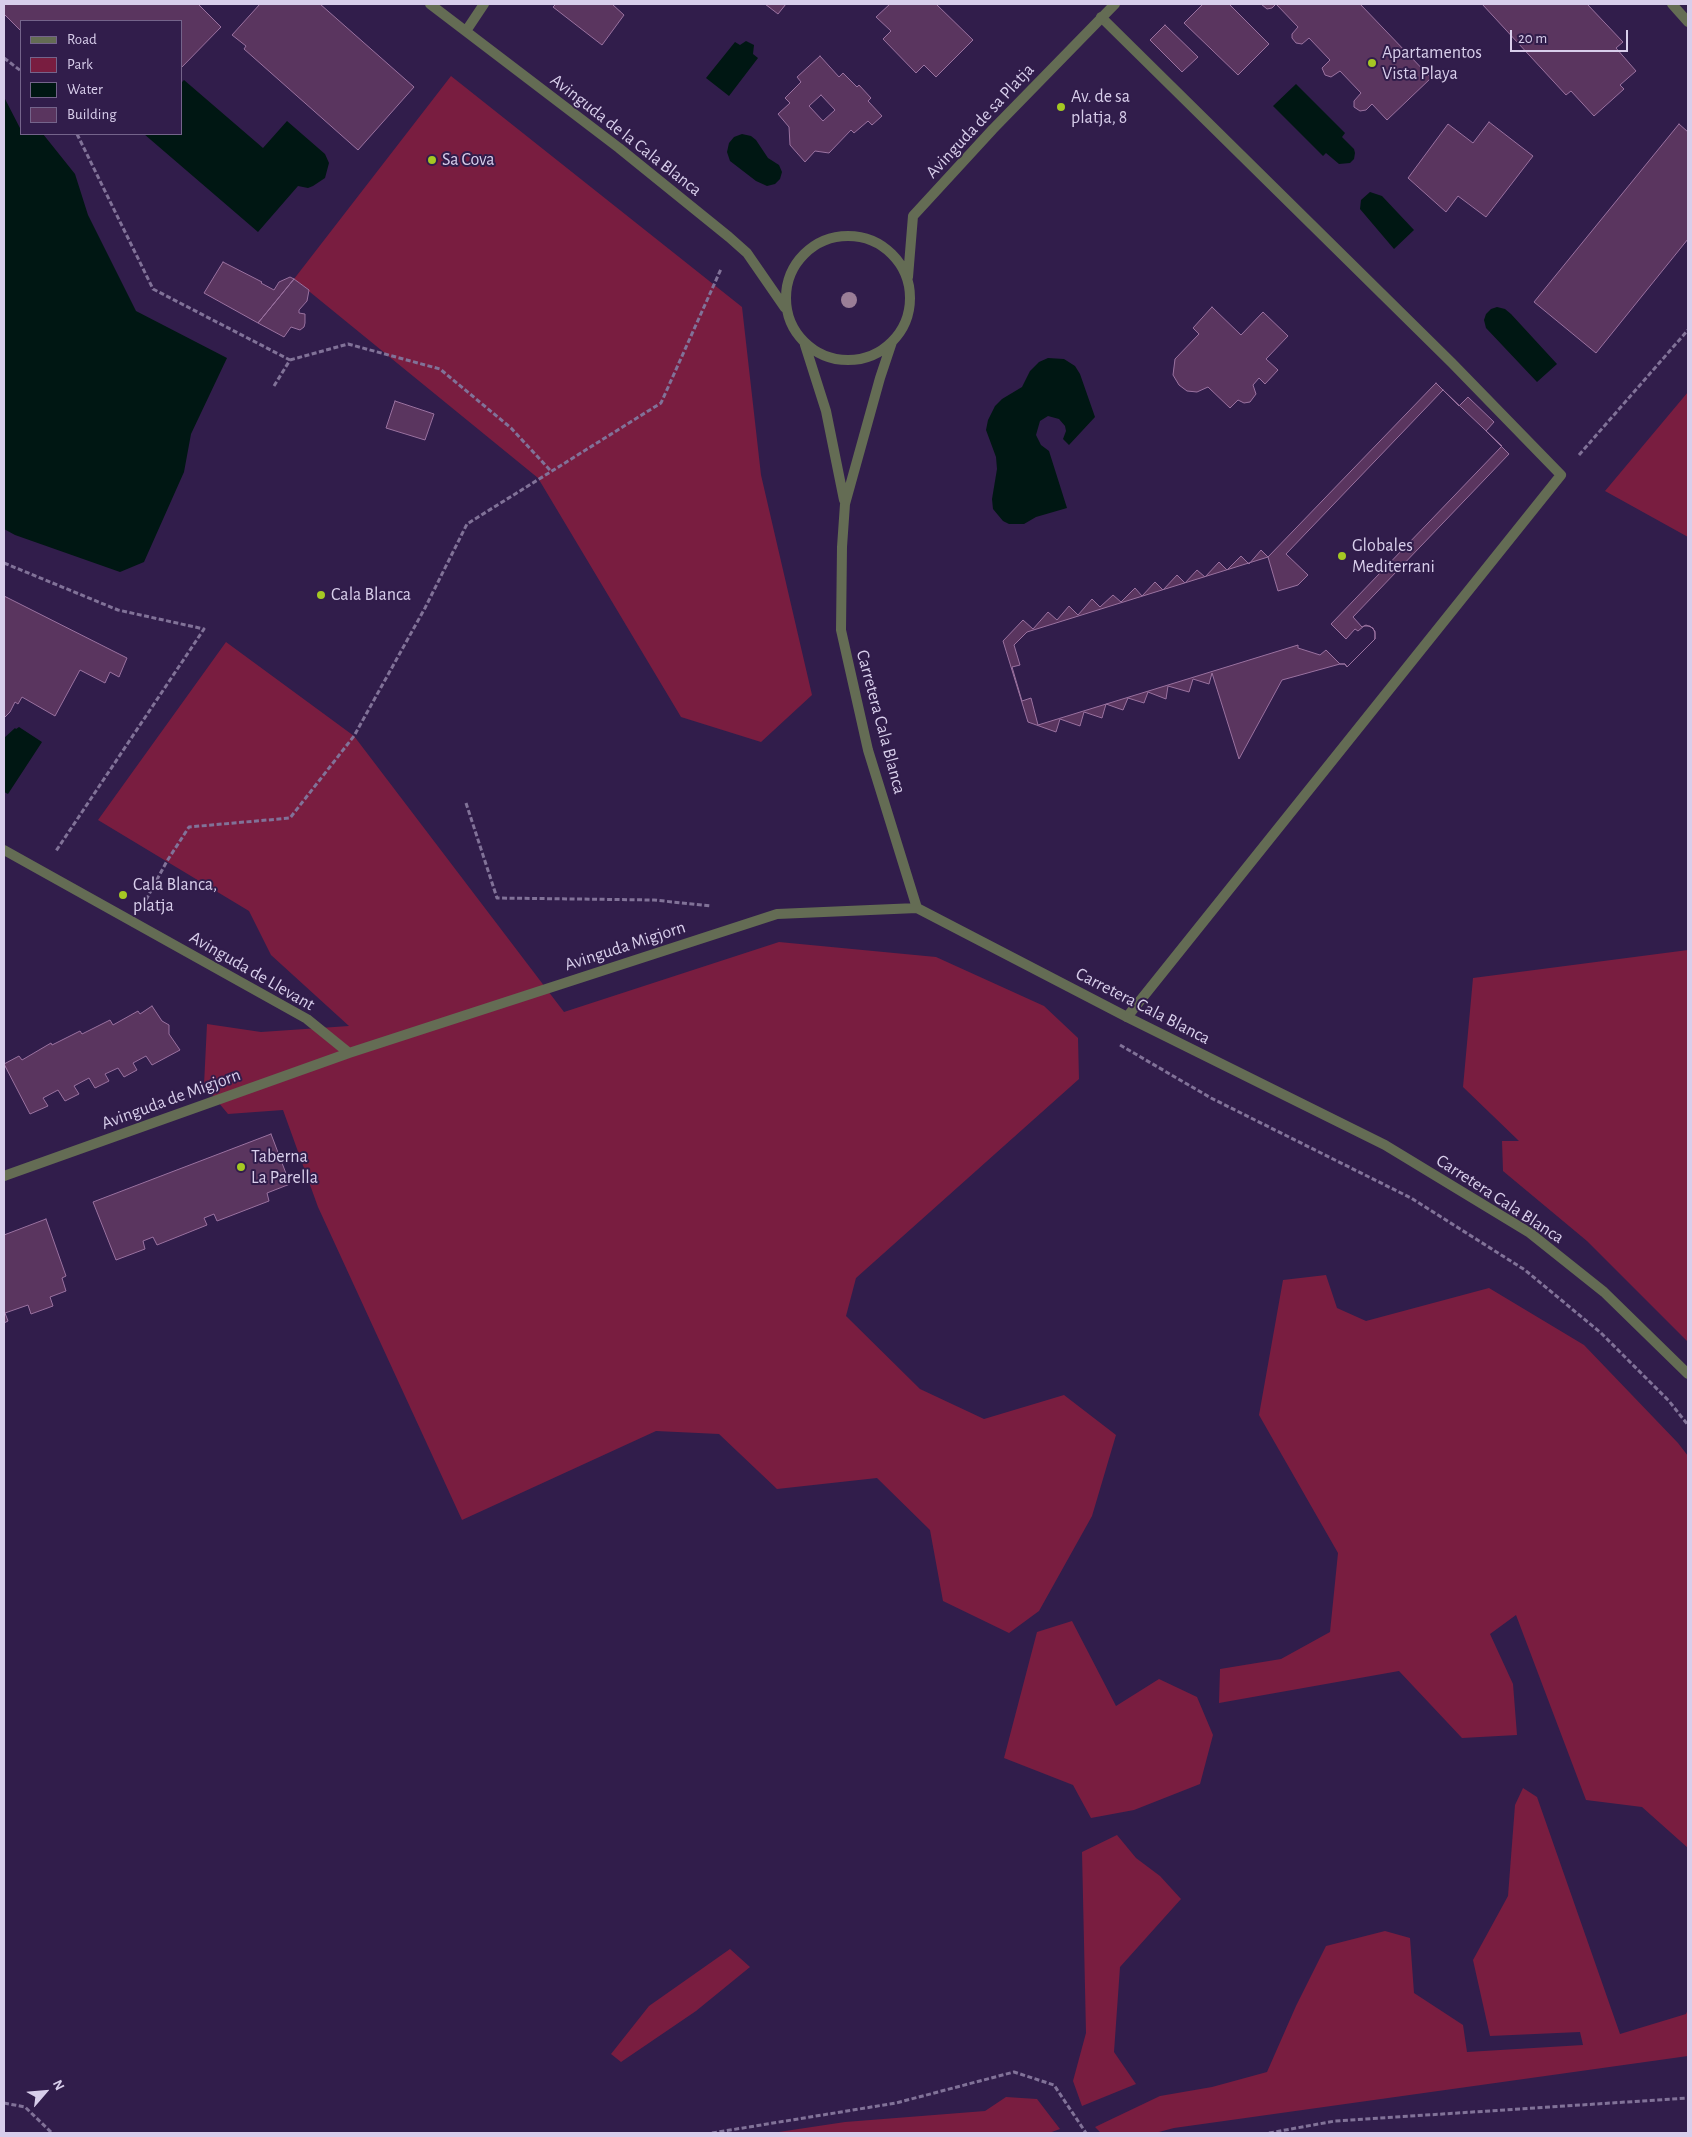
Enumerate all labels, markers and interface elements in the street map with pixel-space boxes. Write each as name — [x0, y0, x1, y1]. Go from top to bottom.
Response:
legend — [20, 20, 182, 135]
scale bar — [1512, 20, 1630, 52]
text: 20 m — [1518, 31, 1547, 46]
text: Road — [67, 32, 97, 47]
place label: Apartamentos Vista Playa — [1382, 42, 1482, 84]
text: Park — [67, 57, 93, 72]
marker: Apartamentos Vista Playa — [1366, 57, 1378, 69]
street label: Avinguda de sa Platja — [921, 59, 1039, 183]
street label: Avinguda de la Cala Blanca — [546, 69, 706, 201]
text: Water — [67, 82, 103, 97]
place label: Av. de sa platja, 8 — [1071, 86, 1130, 128]
marker: Av. de sa platja, 8 — [1055, 101, 1067, 113]
text: Building — [67, 107, 117, 122]
place label: Sa Cova — [442, 149, 495, 171]
marker: Sa Cova — [426, 154, 438, 166]
place label: Globales Mediterrani — [1352, 535, 1435, 578]
marker: Globales Mediterrani — [1336, 550, 1348, 562]
place label: Cala Blanca — [331, 584, 411, 606]
marker: Cala Blanca — [315, 589, 327, 601]
street label: Carretera Cala Blanca — [851, 648, 911, 796]
place label: Cala Blanca, platja — [133, 874, 217, 916]
marker: Cala Blanca, platja — [117, 889, 129, 901]
street label: Avinguda Migjorn — [562, 916, 688, 976]
street label: Avinguda de Llevant — [185, 926, 319, 1016]
street label: Carretera Cala Blanca — [1072, 963, 1214, 1049]
street label: Avinguda de Migjorn — [98, 1064, 244, 1134]
place label: Taberna La Parella — [251, 1146, 318, 1188]
street label: Carretera Cala Blanca — [1432, 1150, 1568, 1248]
marker: Taberna La Parella — [235, 1161, 247, 1173]
north arrow — [20, 2067, 70, 2117]
text: N — [50, 2078, 67, 2093]

